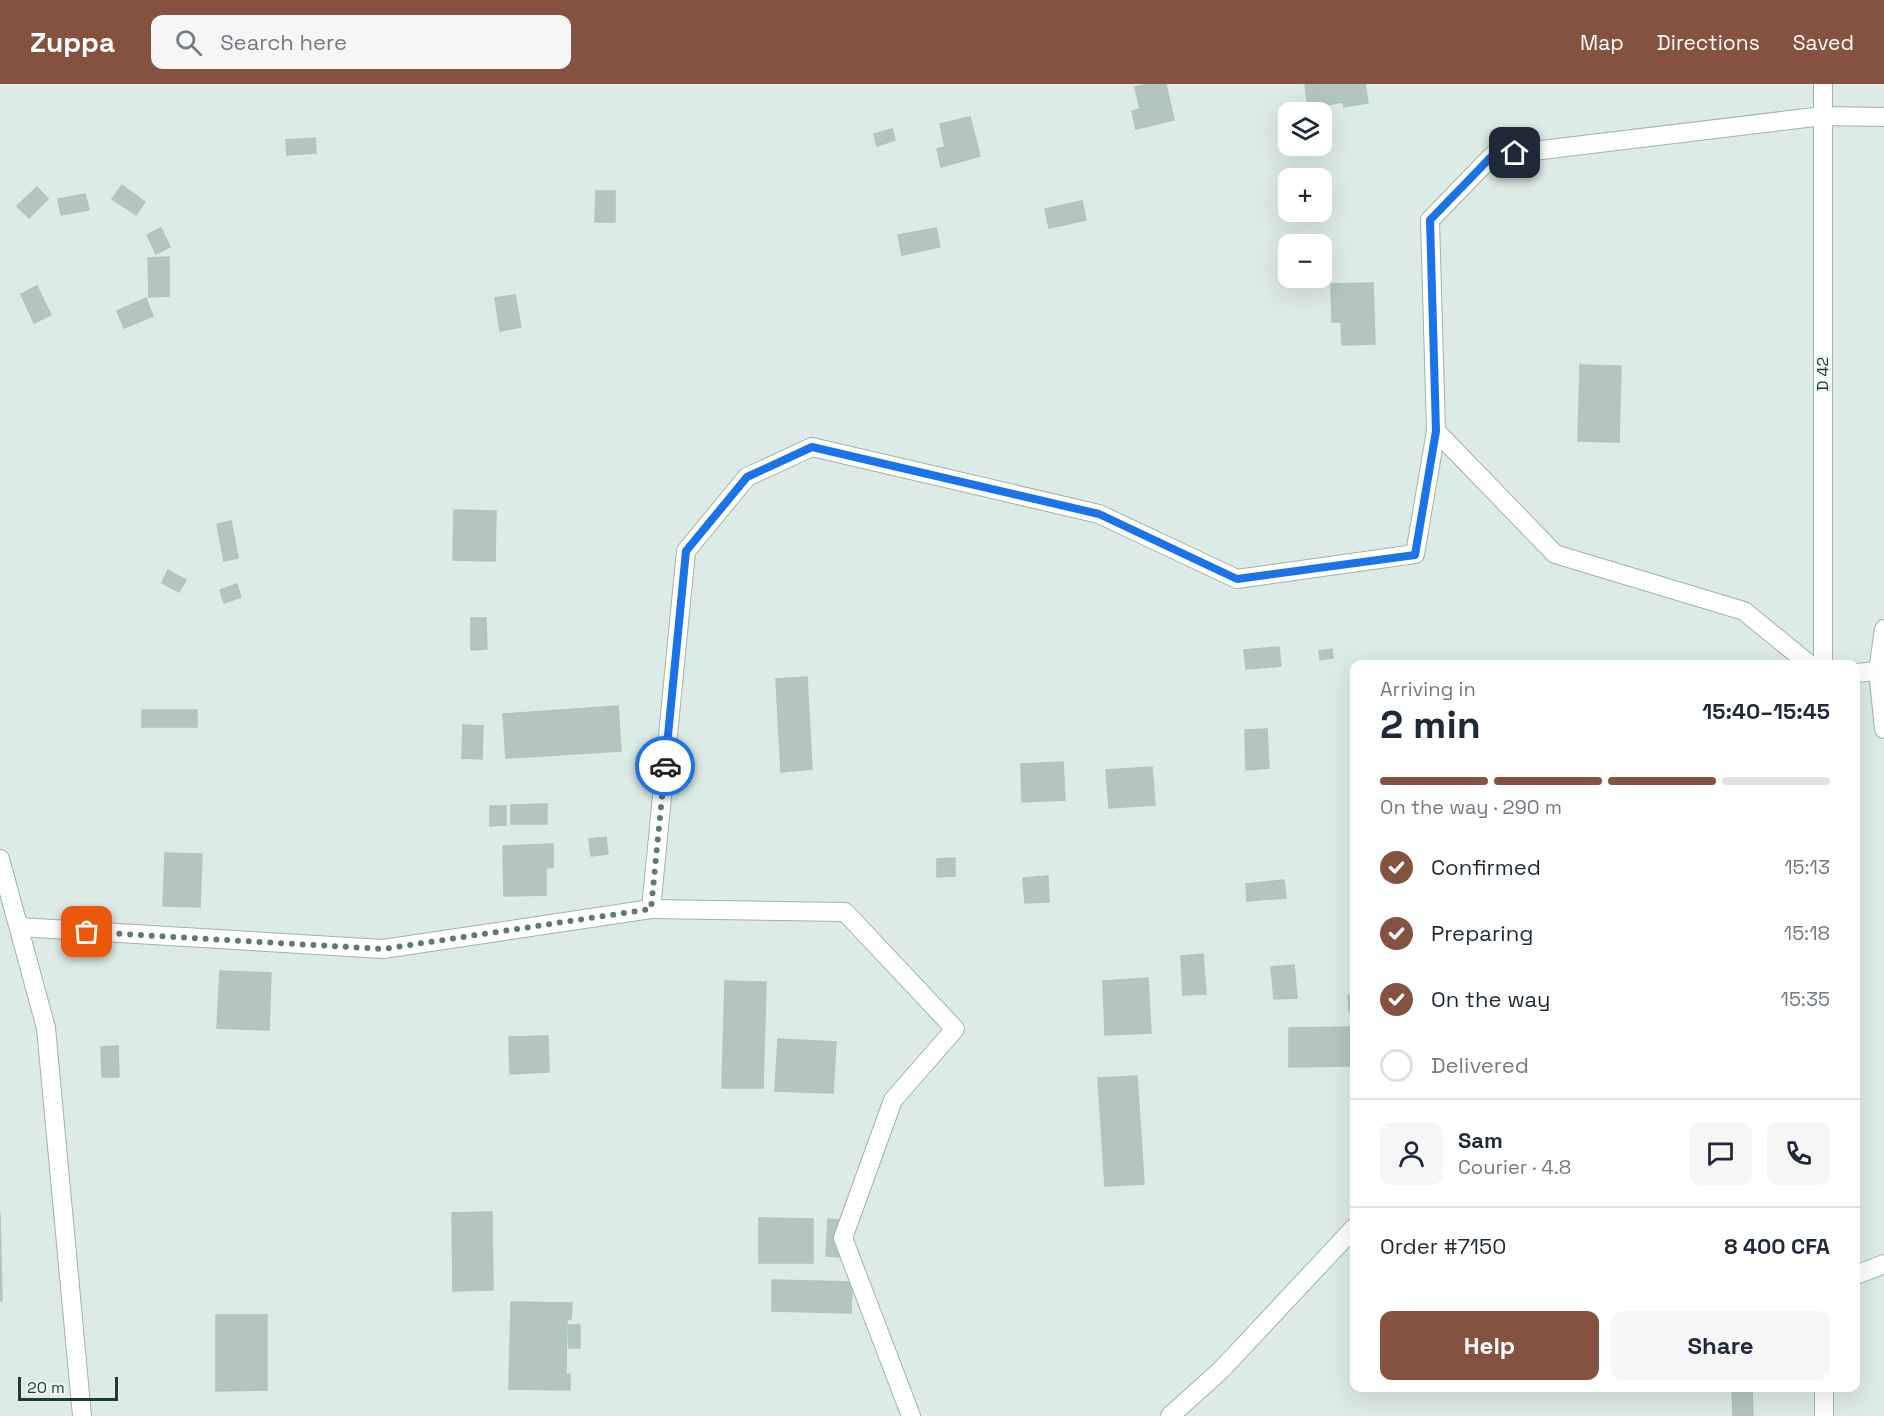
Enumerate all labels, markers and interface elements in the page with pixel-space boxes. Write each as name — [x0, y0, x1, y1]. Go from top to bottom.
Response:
search box — [151, 15, 571, 69]
text: Zuppa — [30, 24, 115, 60]
icon: search — [172, 26, 205, 59]
text: Search here — [220, 28, 347, 56]
text: Map — [1580, 29, 1624, 56]
text: Directions — [1657, 29, 1760, 56]
text: Saved — [1793, 29, 1854, 56]
map controls — [1278, 102, 1332, 288]
button: layers — [1278, 102, 1332, 156]
pin — [1489, 127, 1540, 178]
icon: home — [1498, 136, 1531, 169]
button: + — [1278, 168, 1332, 222]
button: − — [1278, 234, 1332, 288]
street label: D 42 — [1812, 357, 1833, 391]
text: Arriving in — [1380, 676, 1476, 702]
text: 15:40–15:45 — [1702, 697, 1830, 725]
text: 2 min — [1380, 700, 1481, 749]
courier — [635, 736, 695, 796]
icon: car — [649, 750, 682, 783]
text: On the way · 290 m — [1380, 794, 1562, 820]
icon: check — [1380, 851, 1413, 884]
text: Confirmed — [1431, 853, 1541, 881]
text: 15:13 — [1784, 854, 1830, 880]
pin — [61, 906, 112, 957]
icon: bag — [70, 915, 103, 948]
icon: check — [1380, 917, 1413, 950]
text: Preparing — [1431, 919, 1533, 947]
text: 15:18 — [1784, 920, 1830, 946]
icon: check — [1380, 983, 1413, 1016]
text: On the way — [1431, 985, 1550, 1013]
text: 15:35 — [1781, 986, 1830, 1012]
text: Delivered — [1431, 1051, 1529, 1079]
button: person — [1380, 1122, 1443, 1185]
button: chat — [1689, 1122, 1752, 1185]
button: phone — [1767, 1122, 1830, 1185]
text: Sam — [1458, 1126, 1503, 1154]
text: Courier · 4.8 — [1458, 1154, 1571, 1180]
text: Order #7150 — [1380, 1232, 1506, 1260]
text: 8 400 CFA — [1724, 1232, 1830, 1260]
button: Help — [1380, 1311, 1599, 1380]
button: Share — [1611, 1311, 1830, 1380]
scale bar — [18, 1374, 118, 1402]
text: 20 m — [27, 1377, 65, 1398]

